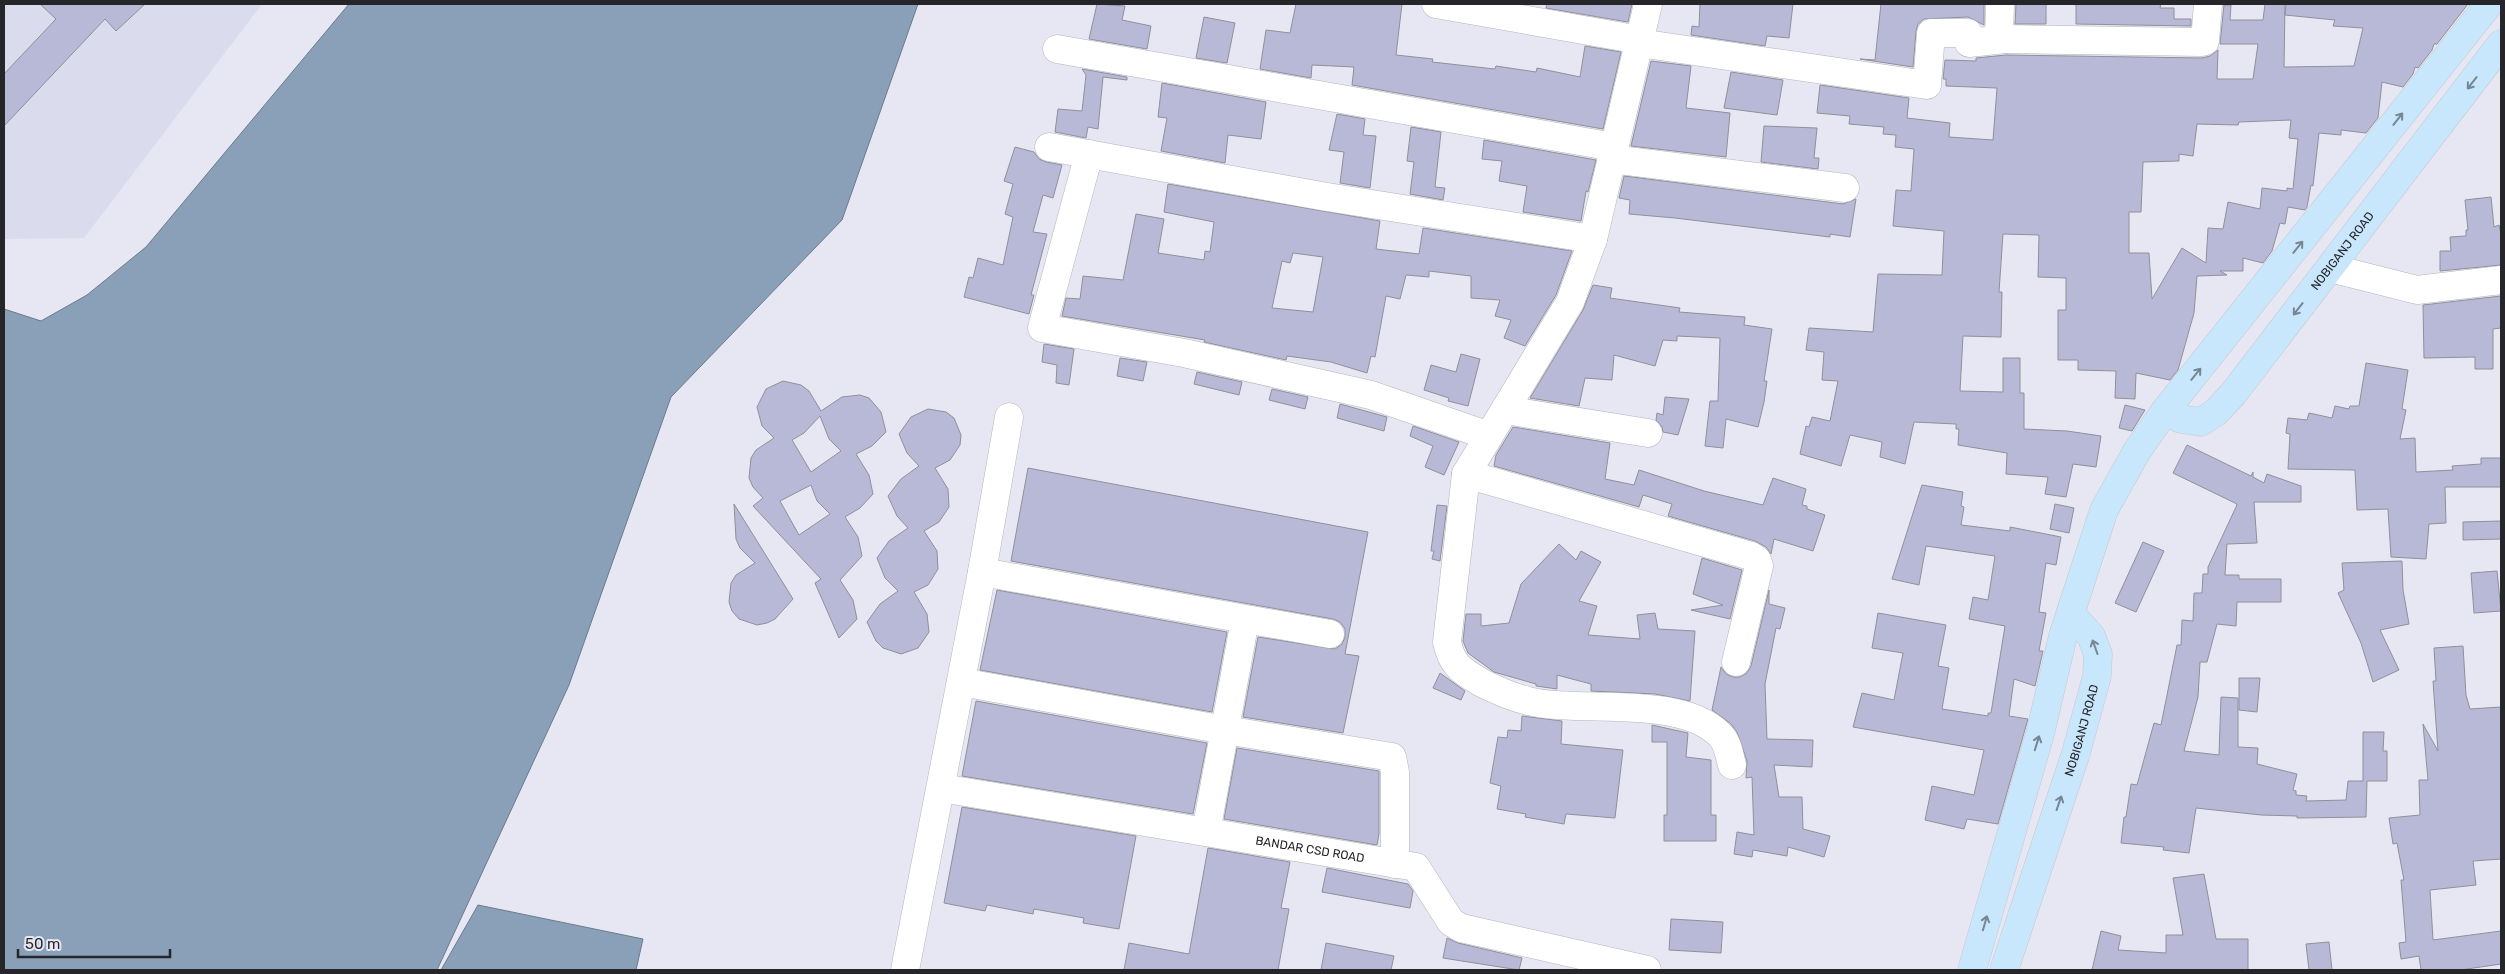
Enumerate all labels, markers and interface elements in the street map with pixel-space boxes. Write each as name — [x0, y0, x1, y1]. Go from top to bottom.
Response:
one-way arrow — [2466, 76, 2477, 89]
one-way arrow — [2393, 112, 2403, 126]
street label: NOBIGANJ ROAD — [2308, 209, 2377, 293]
one-way arrow — [2292, 241, 2303, 254]
one-way arrow — [2293, 302, 2303, 316]
one-way arrow — [2191, 367, 2202, 380]
one-way arrow — [2090, 640, 2099, 655]
street label: NOBIGANJ ROAD — [2062, 683, 2101, 778]
one-way arrow — [2033, 735, 2043, 751]
one-way arrow — [2055, 796, 2064, 811]
street label: BANDAR CSD ROAD — [1254, 833, 1365, 865]
one-way arrow — [1981, 916, 1990, 932]
scale bar — [18, 926, 170, 958]
text: 50 m — [25, 935, 60, 953]

